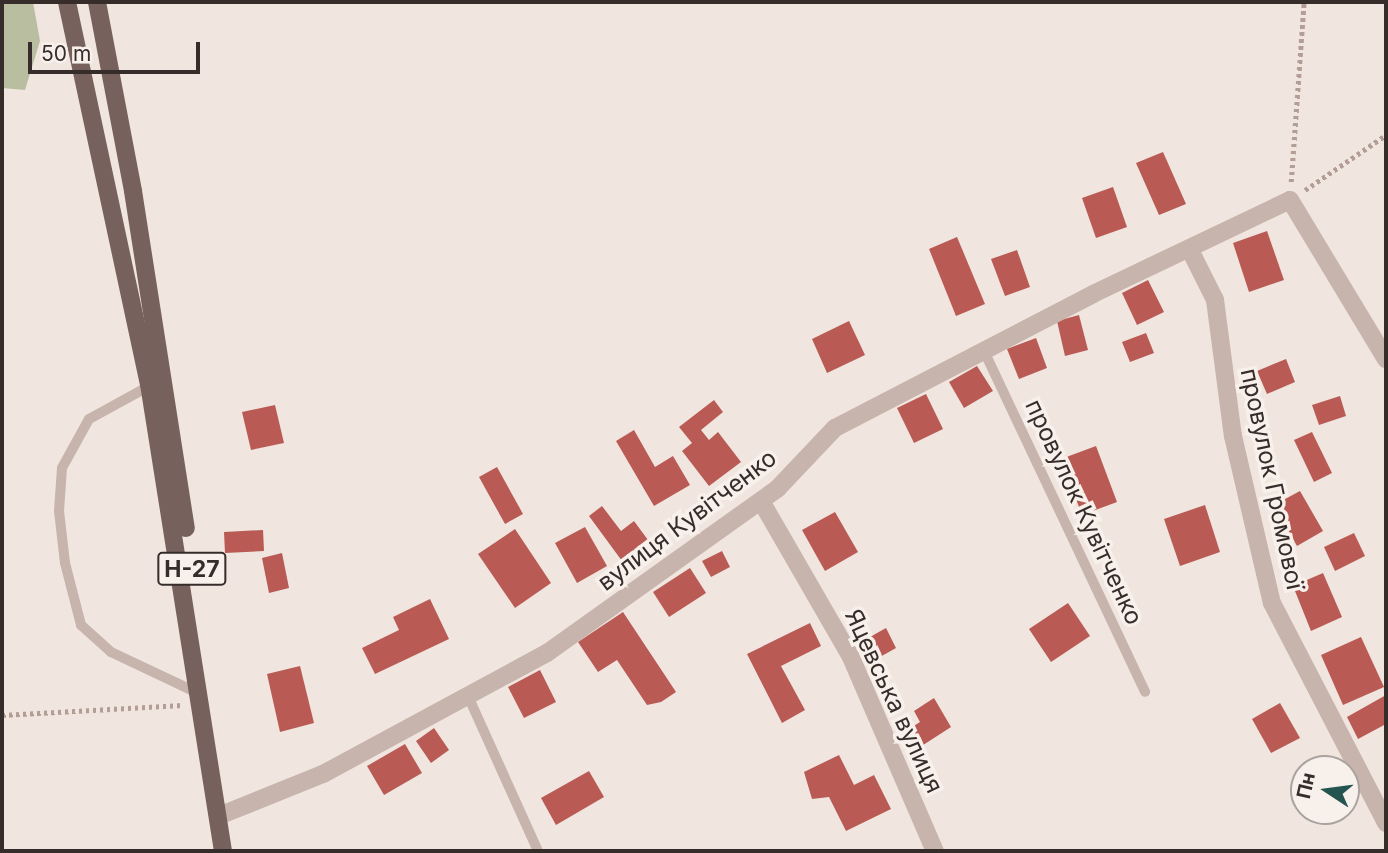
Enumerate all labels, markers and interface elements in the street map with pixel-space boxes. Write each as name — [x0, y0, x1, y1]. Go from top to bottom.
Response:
scale bar — [32, 28, 203, 72]
text: 50 m — [41, 41, 91, 66]
street label: провулок Громової — [1234, 366, 1310, 592]
street label: провулок Кувітченко — [1019, 395, 1149, 629]
street label: вулиця Кувітченко — [592, 443, 782, 597]
road number: Н-27 — [157, 550, 227, 589]
street label: Яцевська вулиця — [839, 605, 949, 797]
north arrow — [1290, 755, 1360, 825]
text: Пн — [1292, 770, 1320, 801]

